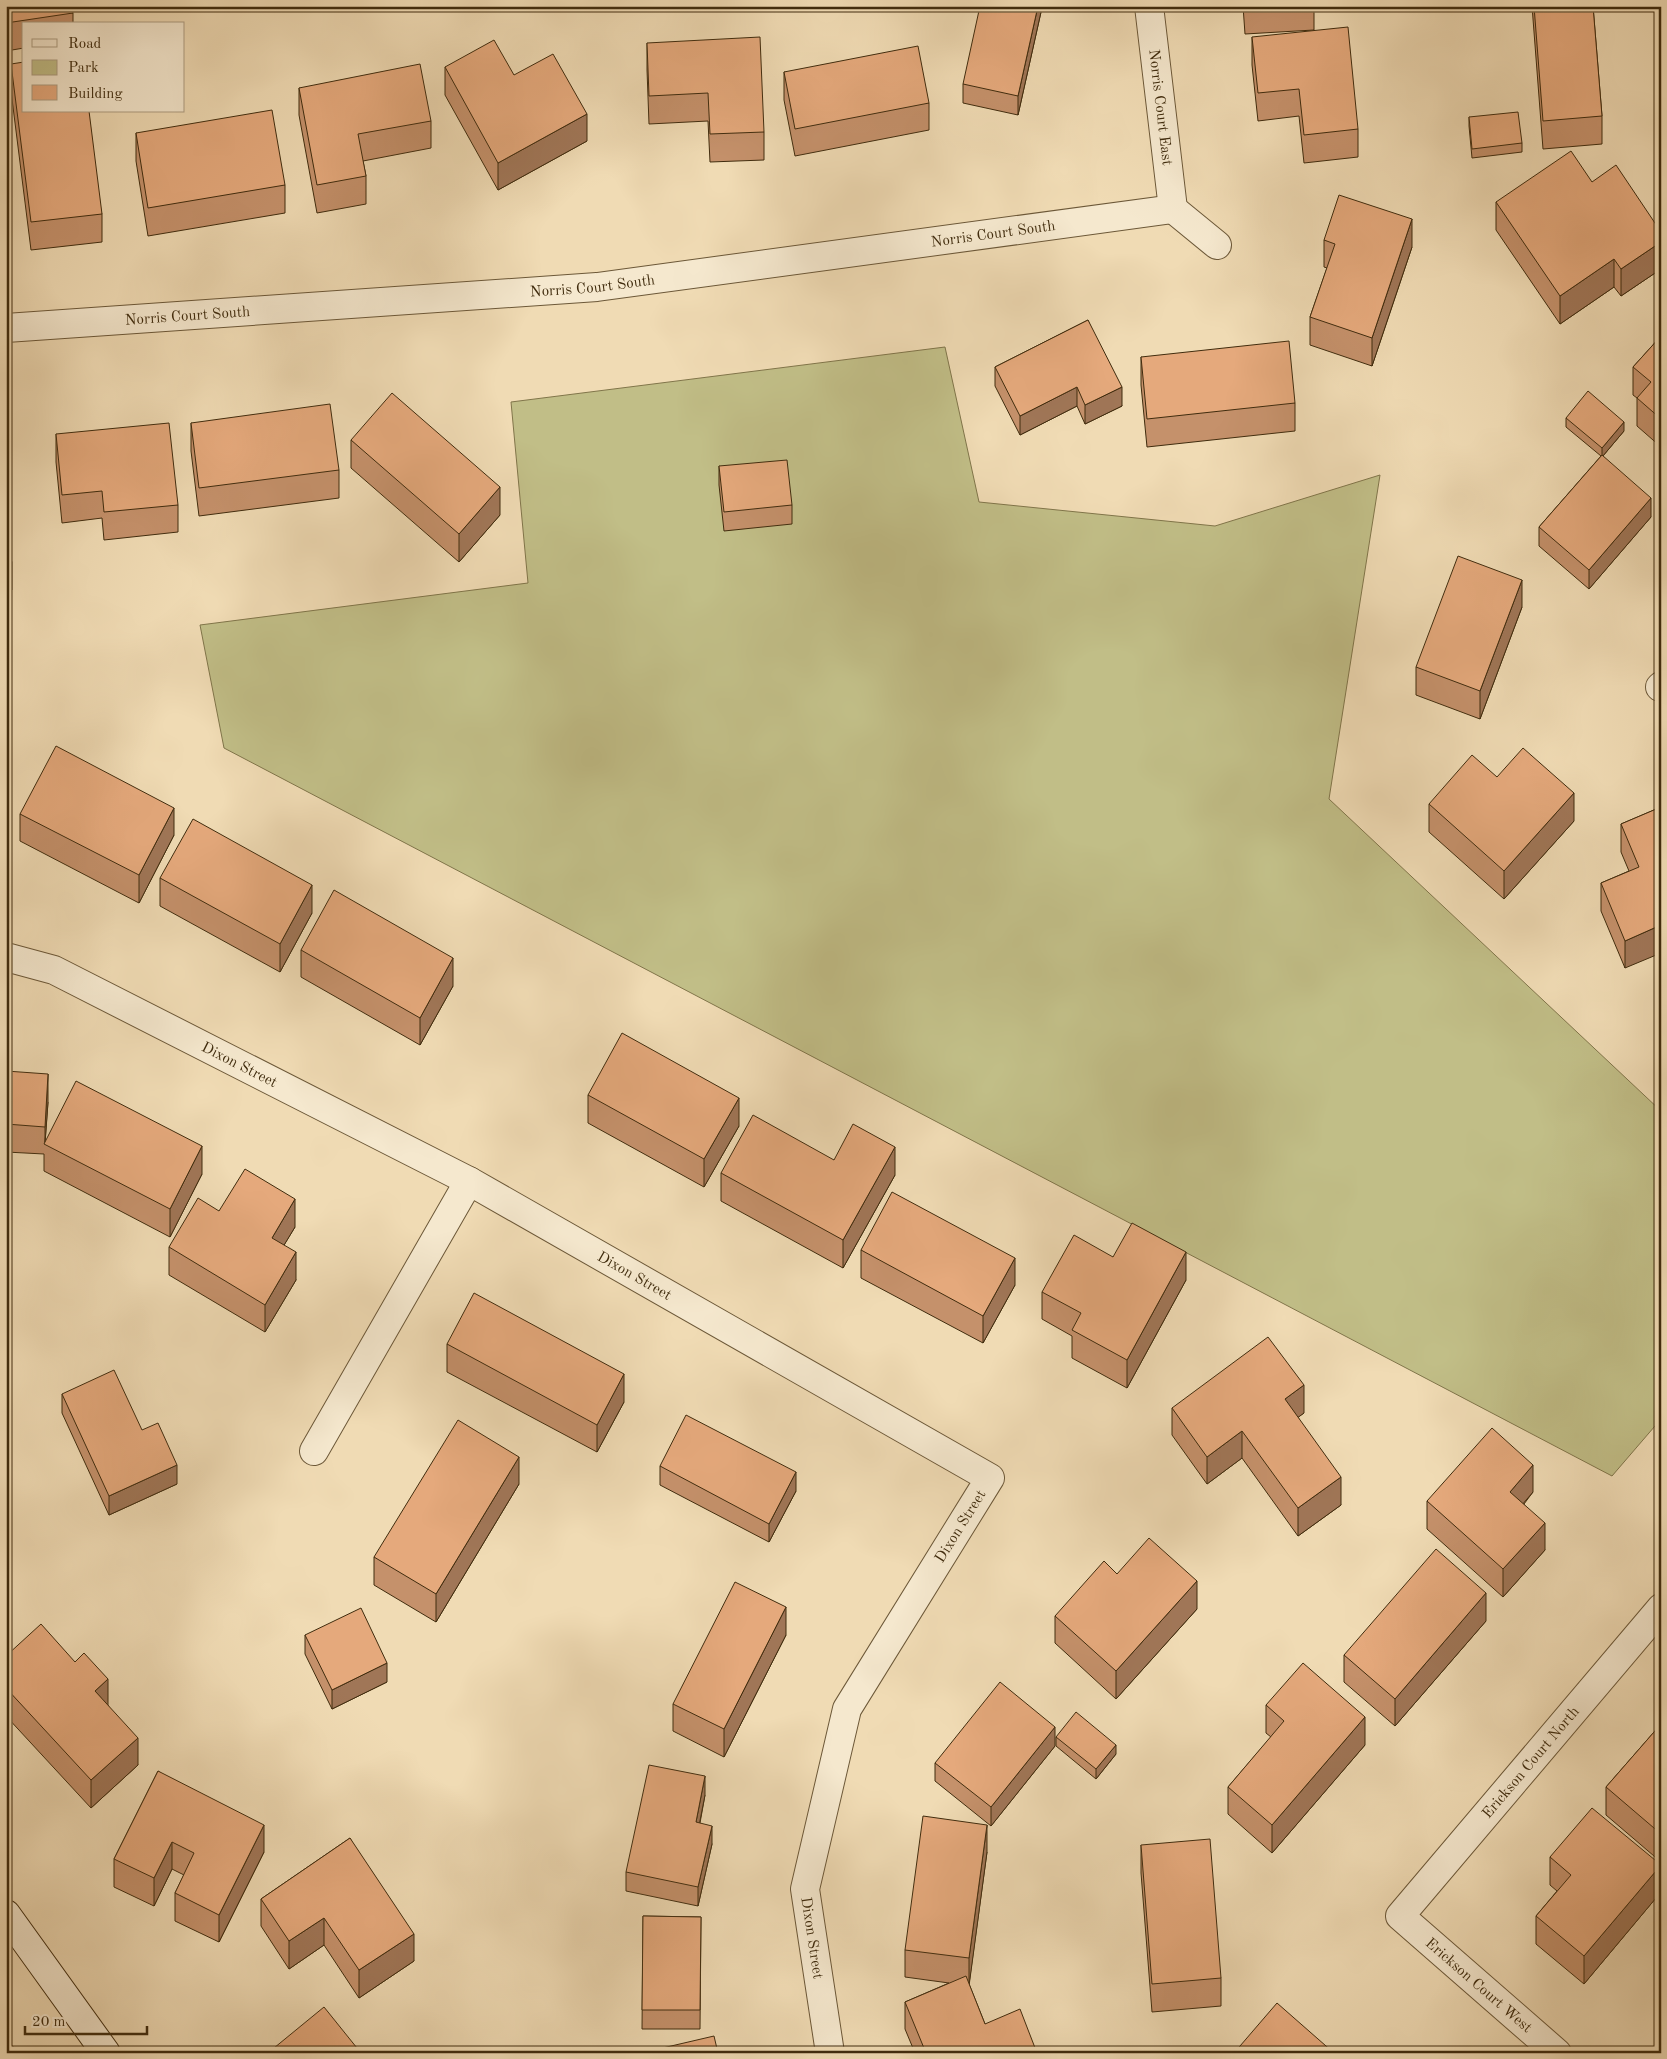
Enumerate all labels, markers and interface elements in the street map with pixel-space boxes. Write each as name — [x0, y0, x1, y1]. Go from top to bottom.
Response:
legend — [22, 22, 185, 112]
text: Road — [68, 37, 102, 52]
street label: Norris Court East — [1145, 49, 1174, 166]
text: Park — [68, 61, 99, 76]
text: Building — [68, 87, 123, 102]
street label: Norris Court South — [930, 219, 1056, 251]
street label: Norris Court South — [530, 273, 656, 301]
street label: Norris Court South — [125, 305, 251, 329]
street label: Dixon Street — [199, 1040, 279, 1091]
street label: Dixon Street — [594, 1250, 674, 1304]
street label: Dixon Street — [933, 1488, 990, 1566]
street label: Erickson Court North — [1480, 1705, 1583, 1822]
street label: Dixon Street — [797, 1896, 825, 1980]
street label: Erickson Court West — [1422, 1936, 1534, 2036]
scale bar — [25, 2004, 148, 2036]
text: 20 m — [32, 2015, 66, 2030]

